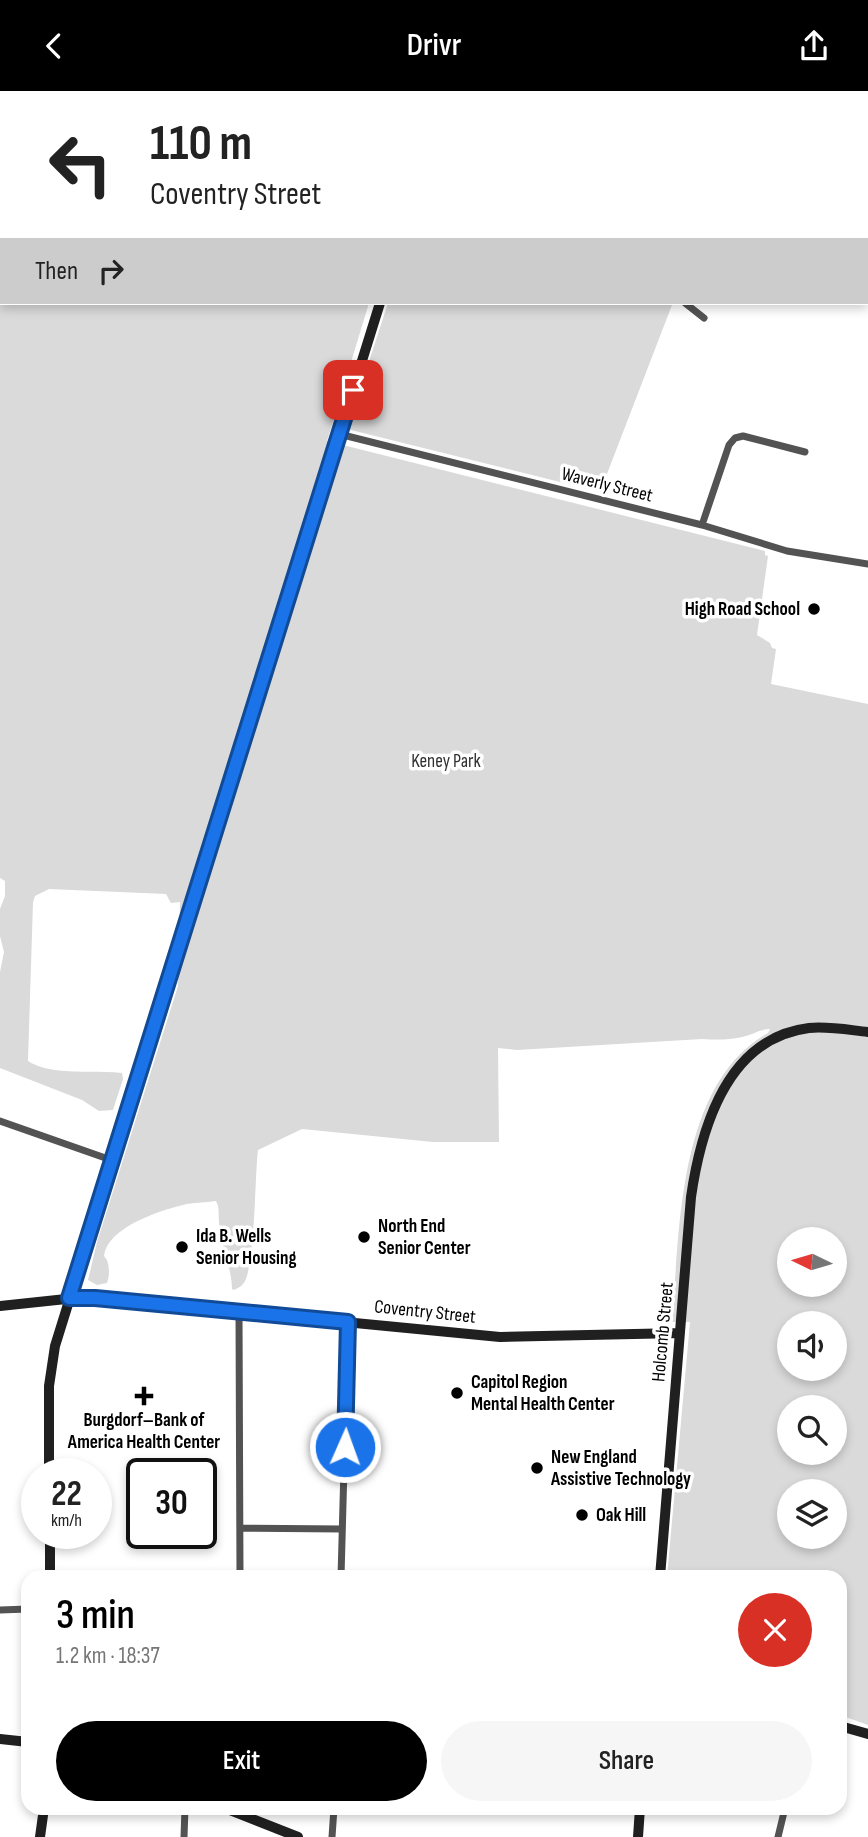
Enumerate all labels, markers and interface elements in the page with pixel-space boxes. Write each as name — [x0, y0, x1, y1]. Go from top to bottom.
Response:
text: Drivr — [407, 26, 461, 65]
icon: back — [35, 27, 73, 65]
icon: share — [795, 27, 833, 65]
text: 110 m — [150, 115, 252, 174]
icon: left — [35, 119, 126, 210]
text: Coventry Street — [150, 175, 321, 214]
icon: right — [92, 252, 130, 290]
text: Then — [35, 256, 78, 287]
pin — [323, 360, 383, 420]
icon: arrive — [334, 371, 372, 409]
street label: Waverly Street — [559, 463, 655, 507]
place label: High Road School — [685, 598, 800, 621]
marker: High Road School — [806, 601, 822, 617]
park label: Keney Park — [411, 750, 482, 773]
place label: North End Senior Center — [378, 1215, 471, 1260]
place label: Ida B. Wells Senior Housing — [196, 1225, 296, 1270]
north arrow — [777, 1227, 847, 1297]
map controls — [777, 1227, 847, 1549]
marker: North End Senior Center — [356, 1229, 372, 1245]
marker: Ida B. Wells Senior Housing — [174, 1239, 190, 1255]
street label: Holcomb Street — [647, 1281, 679, 1383]
street label: Coventry Street — [373, 1295, 477, 1329]
button: sound — [777, 1311, 847, 1381]
place label: Capitol Region Mental Health Center — [471, 1371, 615, 1416]
marker: Capitol Region Mental Health Center — [449, 1385, 465, 1401]
marker: Burgdorf–Bank of America Health Center — [134, 1386, 154, 1406]
button: search — [777, 1395, 847, 1465]
place label: Burgdorf–Bank of America Health Center — [67, 1409, 220, 1454]
position arrow — [308, 1410, 382, 1484]
place label: New England Assistive Technology — [550, 1446, 691, 1491]
speed limit sign: 30 — [126, 1458, 217, 1549]
marker: New England Assistive Technology — [529, 1460, 545, 1476]
text: 22 — [51, 1473, 82, 1516]
button: layers — [777, 1479, 847, 1549]
place label: Oak Hill — [596, 1504, 646, 1527]
marker: Oak Hill — [574, 1507, 590, 1523]
text: km/h — [51, 1510, 82, 1531]
text: 3 min — [56, 1590, 135, 1641]
button: close — [738, 1593, 812, 1667]
text: 1.2 km · 18:37 — [56, 1642, 160, 1670]
button: Exit — [56, 1721, 427, 1801]
button: Share — [441, 1721, 812, 1801]

